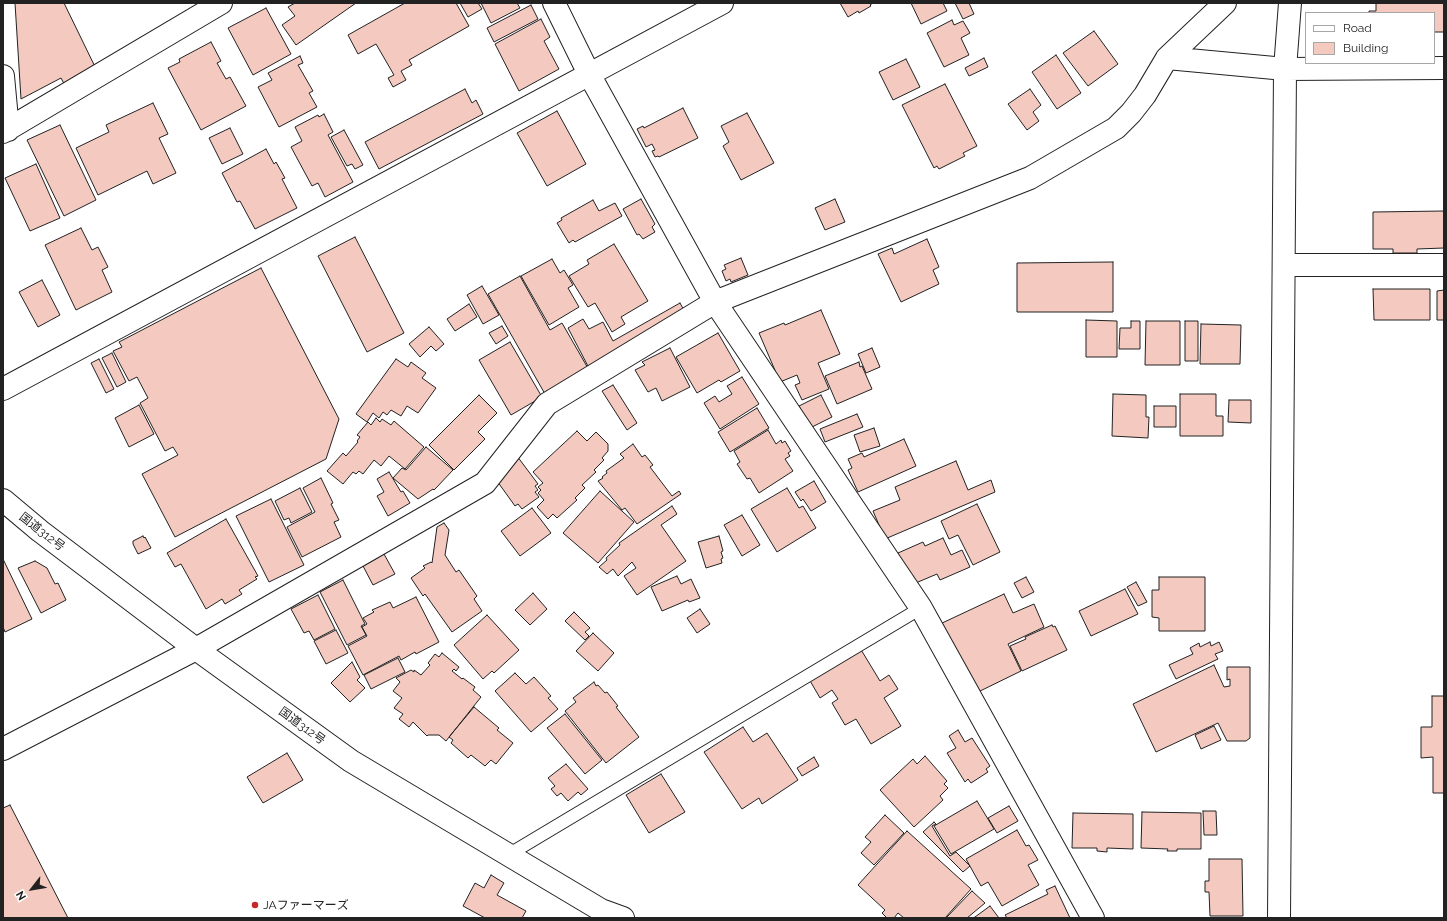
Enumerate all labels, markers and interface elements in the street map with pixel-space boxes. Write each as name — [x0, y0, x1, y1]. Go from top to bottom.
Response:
legend — [1305, 12, 1435, 64]
text: Road — [1343, 21, 1372, 35]
text: Building — [1343, 41, 1389, 55]
street label: 国道312号 — [16, 510, 68, 554]
street label: 国道312号 — [276, 704, 328, 748]
north arrow — [12, 869, 52, 909]
text: N — [14, 888, 29, 902]
place label: JAファーマーズ — [263, 898, 349, 912]
marker: JAファーマーズ — [250, 900, 260, 910]

